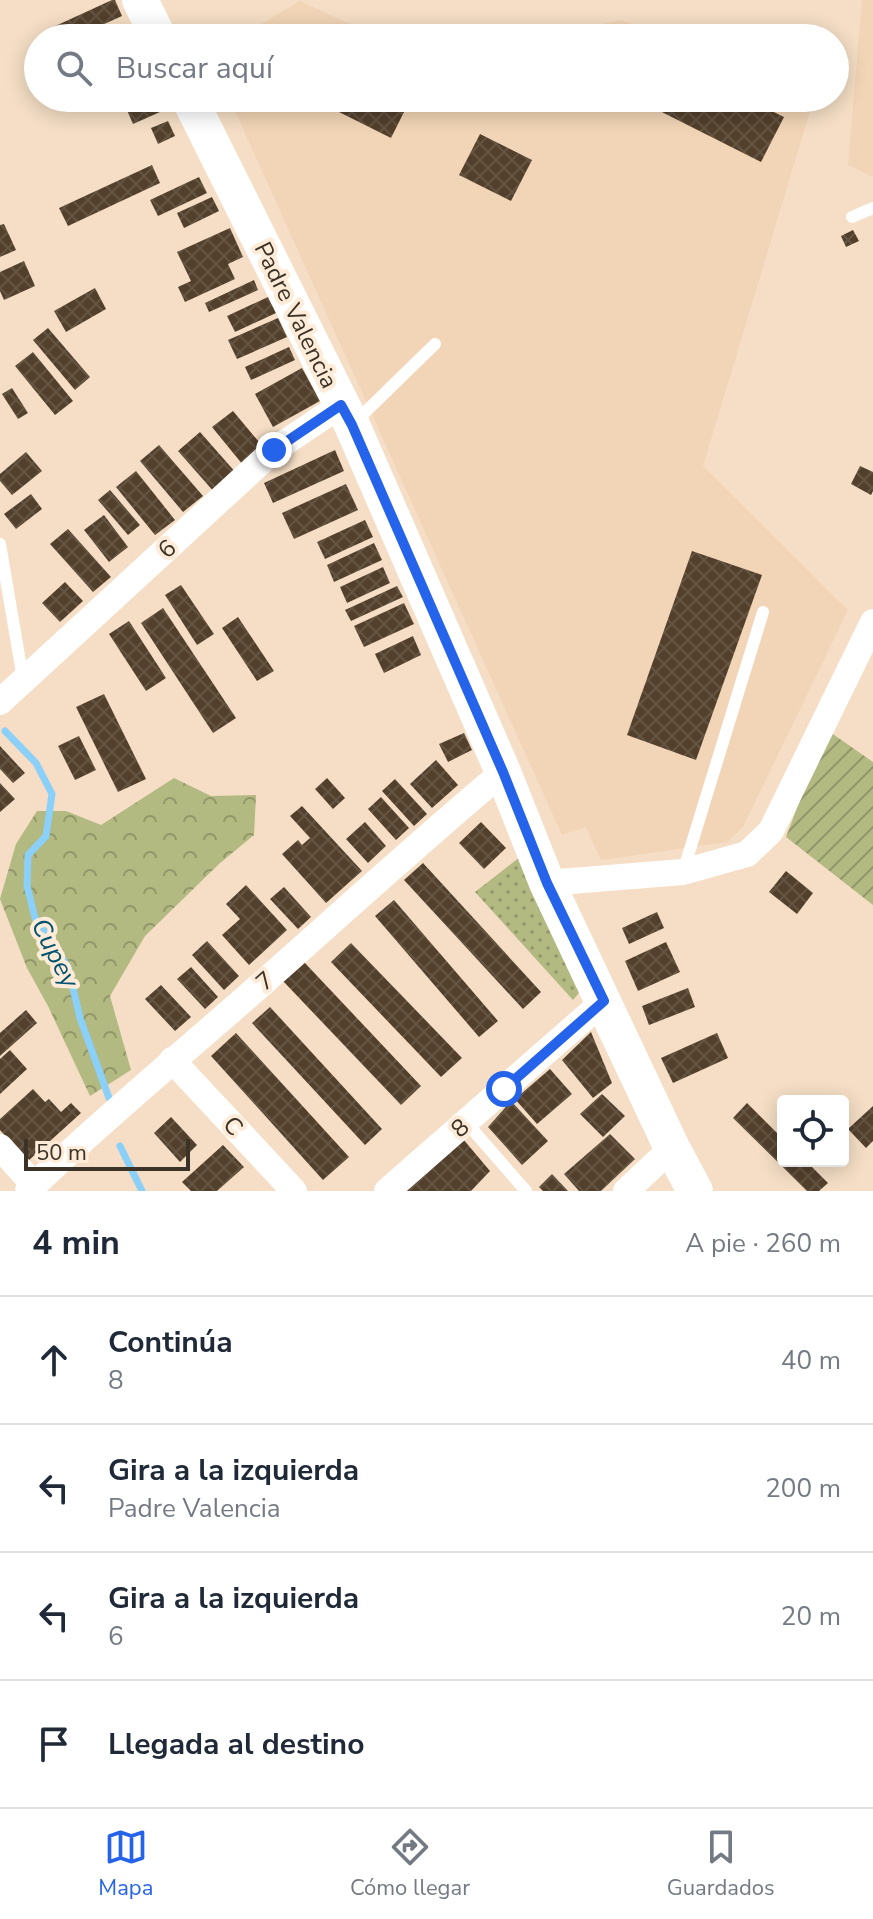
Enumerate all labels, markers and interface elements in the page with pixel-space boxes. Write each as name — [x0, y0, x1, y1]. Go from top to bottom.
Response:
search box — [24, 24, 849, 112]
icon: search — [52, 46, 96, 90]
text: Buscar aquí — [116, 48, 273, 89]
street label: Padre Valencia — [247, 236, 345, 394]
route end — [256, 432, 292, 468]
street label: 6 — [151, 532, 183, 566]
water label: Cupey — [23, 912, 88, 995]
street label: 7 — [249, 964, 281, 998]
route start — [486, 1071, 522, 1107]
map controls — [777, 1095, 849, 1167]
button: locate — [777, 1095, 849, 1167]
street label: C — [216, 1109, 250, 1143]
street label: 8 — [444, 1111, 476, 1145]
scale bar — [24, 1135, 190, 1171]
text: 50 m — [36, 1138, 87, 1168]
text: 4 min — [32, 1220, 120, 1266]
text: A pie · 260 m — [685, 1226, 841, 1261]
text: Continúa — [108, 1322, 233, 1363]
icon: ahead — [32, 1338, 76, 1382]
text: 40 m — [781, 1343, 841, 1378]
text: 8 — [108, 1363, 124, 1398]
text: Gira a la izquierda — [108, 1450, 359, 1491]
icon: left — [32, 1466, 76, 1510]
text: 200 m — [765, 1471, 841, 1506]
text: Padre Valencia — [108, 1491, 281, 1526]
text: Gira a la izquierda — [108, 1578, 359, 1619]
icon: left — [32, 1594, 76, 1638]
text: 20 m — [781, 1599, 841, 1634]
text: 6 — [108, 1619, 124, 1654]
icon: arrive — [32, 1722, 76, 1766]
text: Llegada al destino — [108, 1724, 364, 1765]
tab: Mapa — [98, 1825, 153, 1903]
tab: Cómo llegar — [350, 1825, 470, 1903]
tab: Guardados — [667, 1825, 775, 1903]

